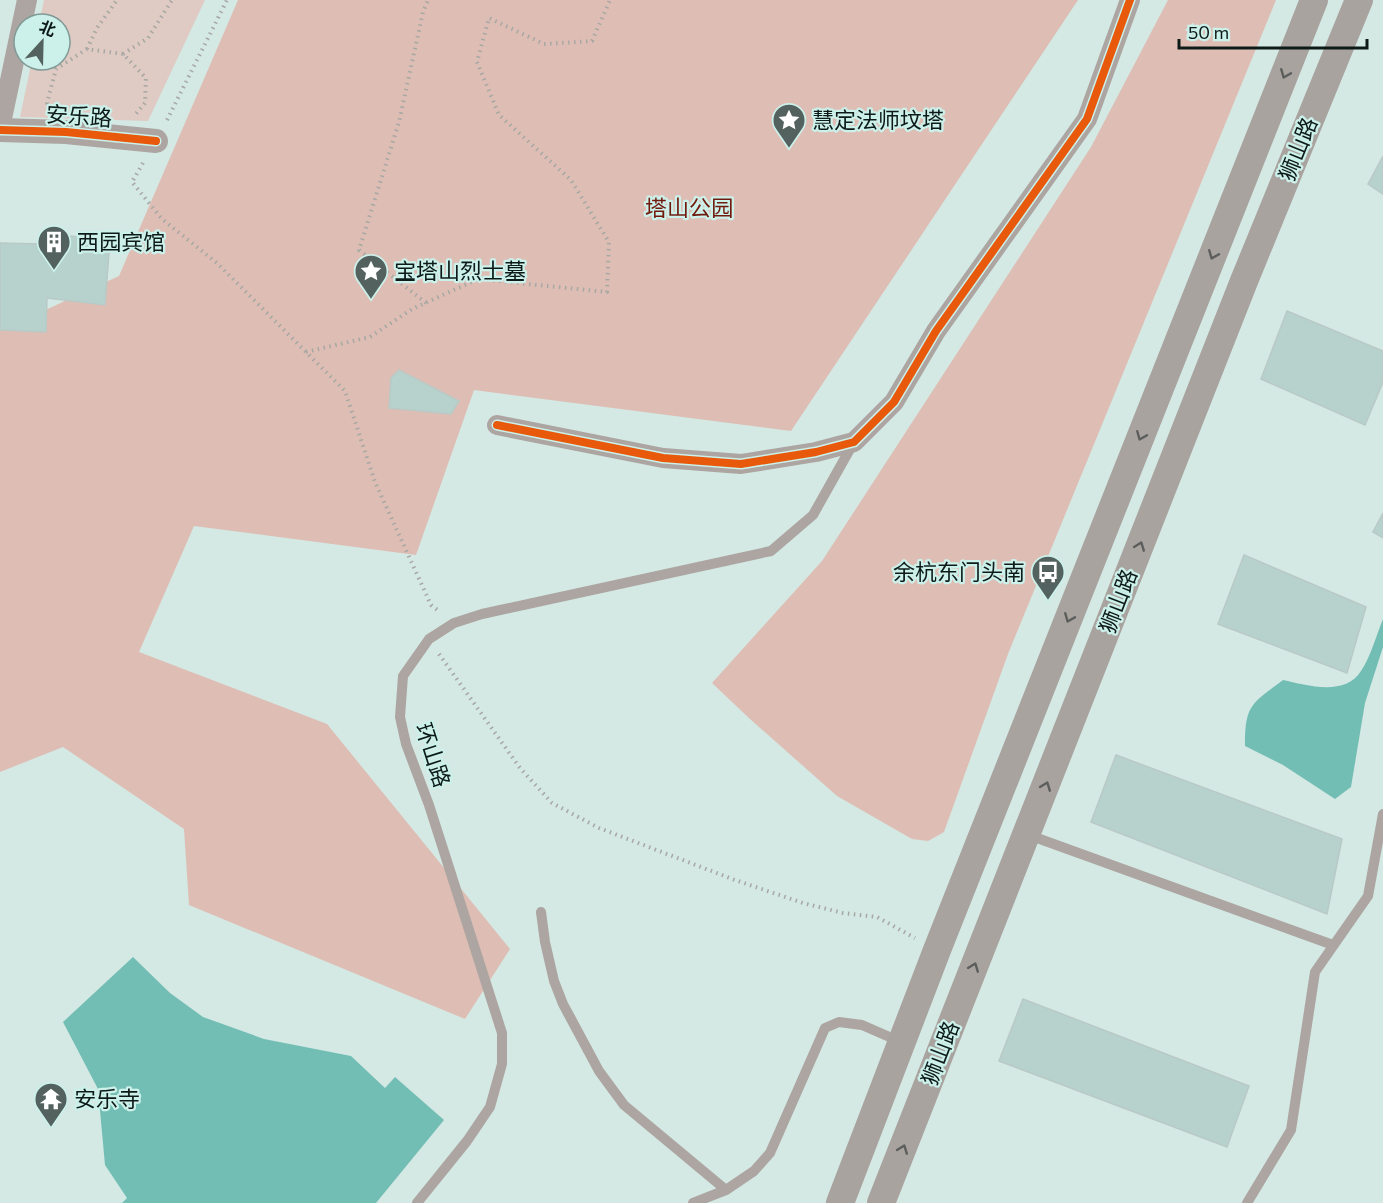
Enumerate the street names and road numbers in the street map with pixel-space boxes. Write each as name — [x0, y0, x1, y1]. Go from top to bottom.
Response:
street label: 安乐路 — [45, 100, 113, 131]
street label: 狮山路 — [1273, 113, 1322, 184]
street label: 狮山路 — [1093, 565, 1142, 636]
street label: 环山路 — [410, 719, 457, 790]
street label: 狮山路 — [915, 1017, 964, 1088]

